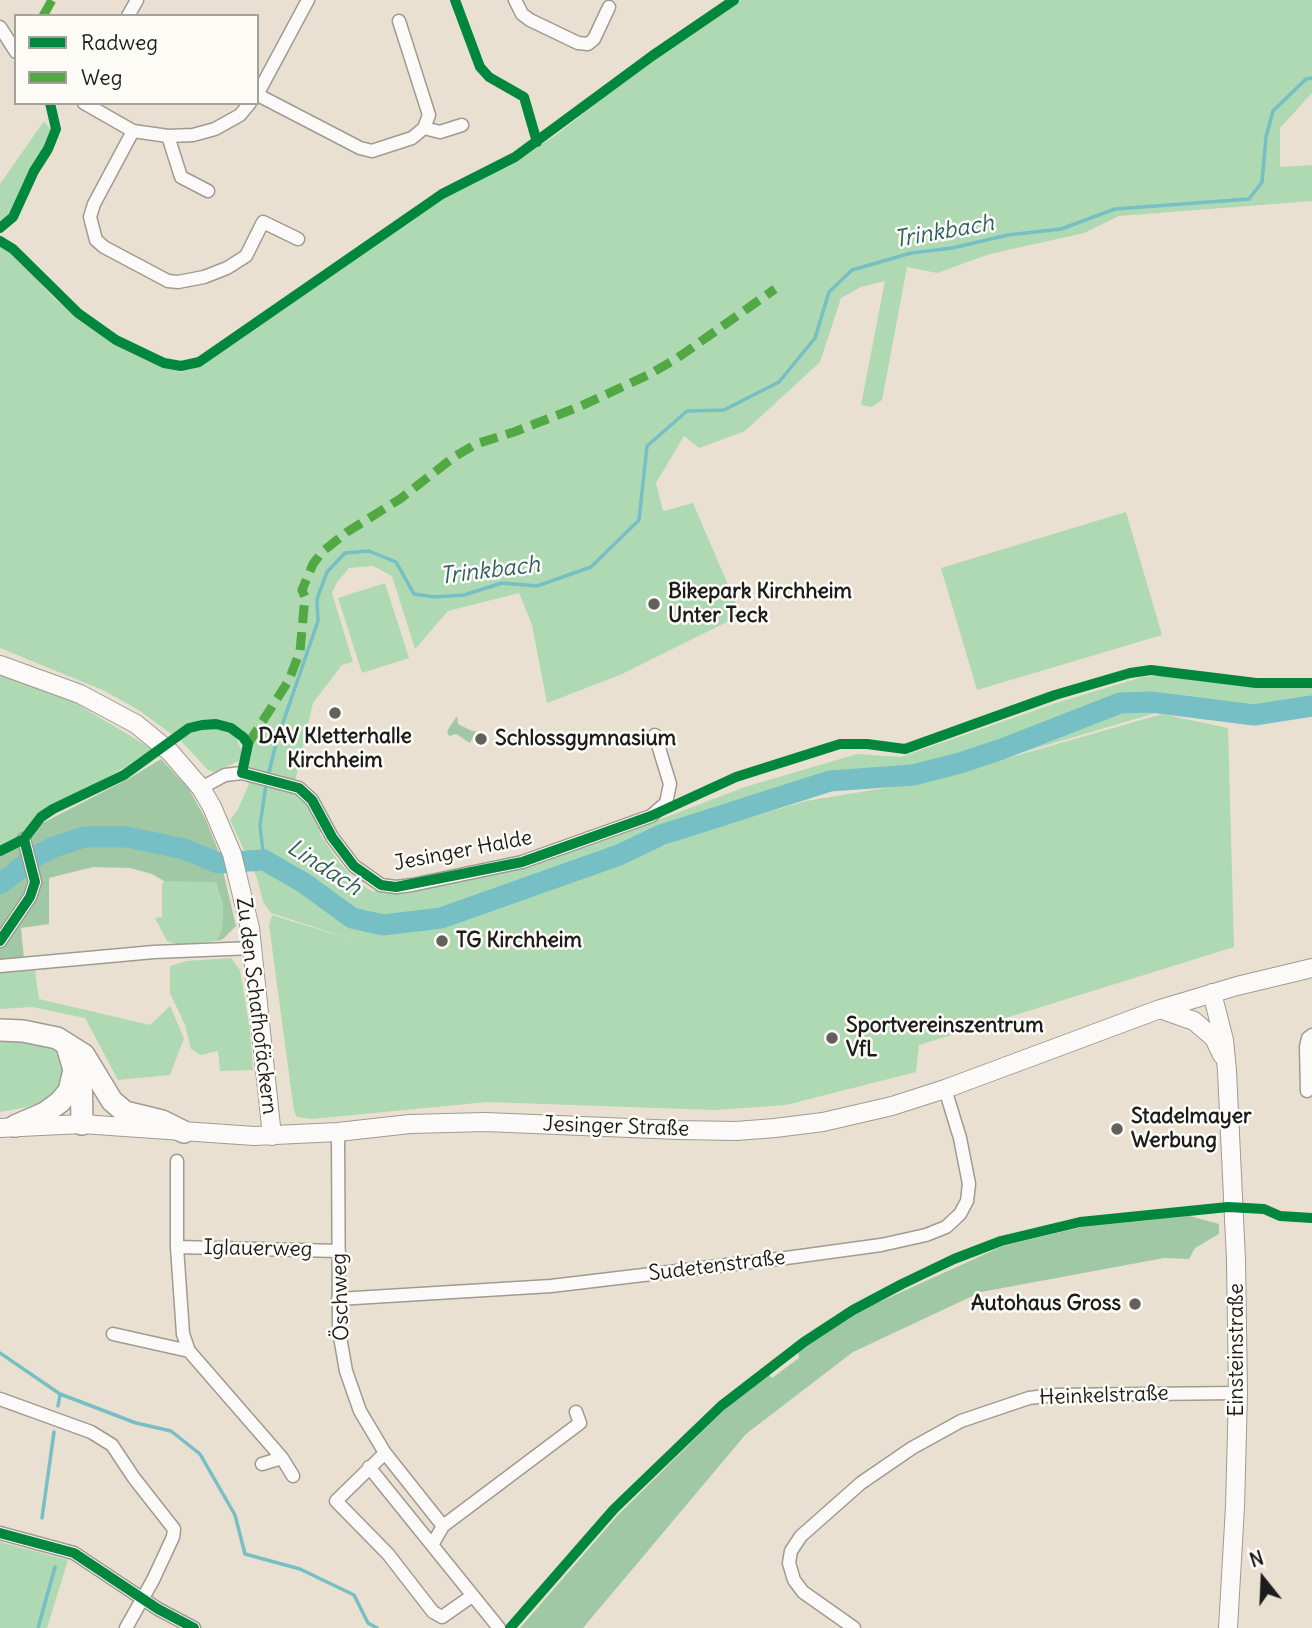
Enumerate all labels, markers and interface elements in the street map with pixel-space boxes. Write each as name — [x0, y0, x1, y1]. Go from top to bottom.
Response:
legend — [14, 14, 259, 105]
text: Radweg — [81, 29, 158, 56]
text: Weg — [81, 64, 122, 91]
water label: Trinkbach — [892, 210, 996, 254]
water label: Trinkbach — [438, 551, 542, 591]
place label: Bikepark Kirchheim Unter Teck — [668, 579, 852, 629]
marker: Bikepark Kirchheim Unter Teck — [646, 596, 662, 612]
marker: DAV Kletterhalle Kirchheim — [327, 705, 343, 721]
place label: DAV Kletterhalle Kirchheim — [258, 724, 412, 774]
place label: Schlossgymnasium — [495, 726, 676, 752]
marker: Schlossgymnasium — [473, 731, 489, 747]
street label: Jesinger Halde — [392, 825, 534, 877]
water label: Lindach — [282, 834, 366, 902]
street label: Zu den Schafhofäckern — [230, 896, 282, 1116]
place label: TG Kirchheim — [456, 928, 582, 954]
marker: TG Kirchheim — [434, 933, 450, 949]
place label: Sportvereinszentrum VfL — [846, 1013, 1044, 1063]
marker: Sportvereinszentrum VfL — [824, 1030, 840, 1046]
place label: Stadelmayer Werbung — [1131, 1104, 1252, 1154]
street label: Jesinger Straße — [542, 1112, 690, 1142]
marker: Stadelmayer Werbung — [1109, 1121, 1125, 1137]
street label: Iglauerweg — [203, 1235, 313, 1263]
street label: Sudetenstraße — [647, 1245, 787, 1287]
street label: Öschweg — [327, 1253, 355, 1341]
street label: Einsteinstraße — [1224, 1283, 1250, 1417]
place label: Autohaus Gross — [971, 1291, 1121, 1317]
marker: Autohaus Gross — [1127, 1296, 1143, 1312]
street label: Heinkelstraße — [1039, 1381, 1169, 1411]
north arrow — [1228, 1544, 1298, 1614]
text: N — [1247, 1546, 1266, 1572]

